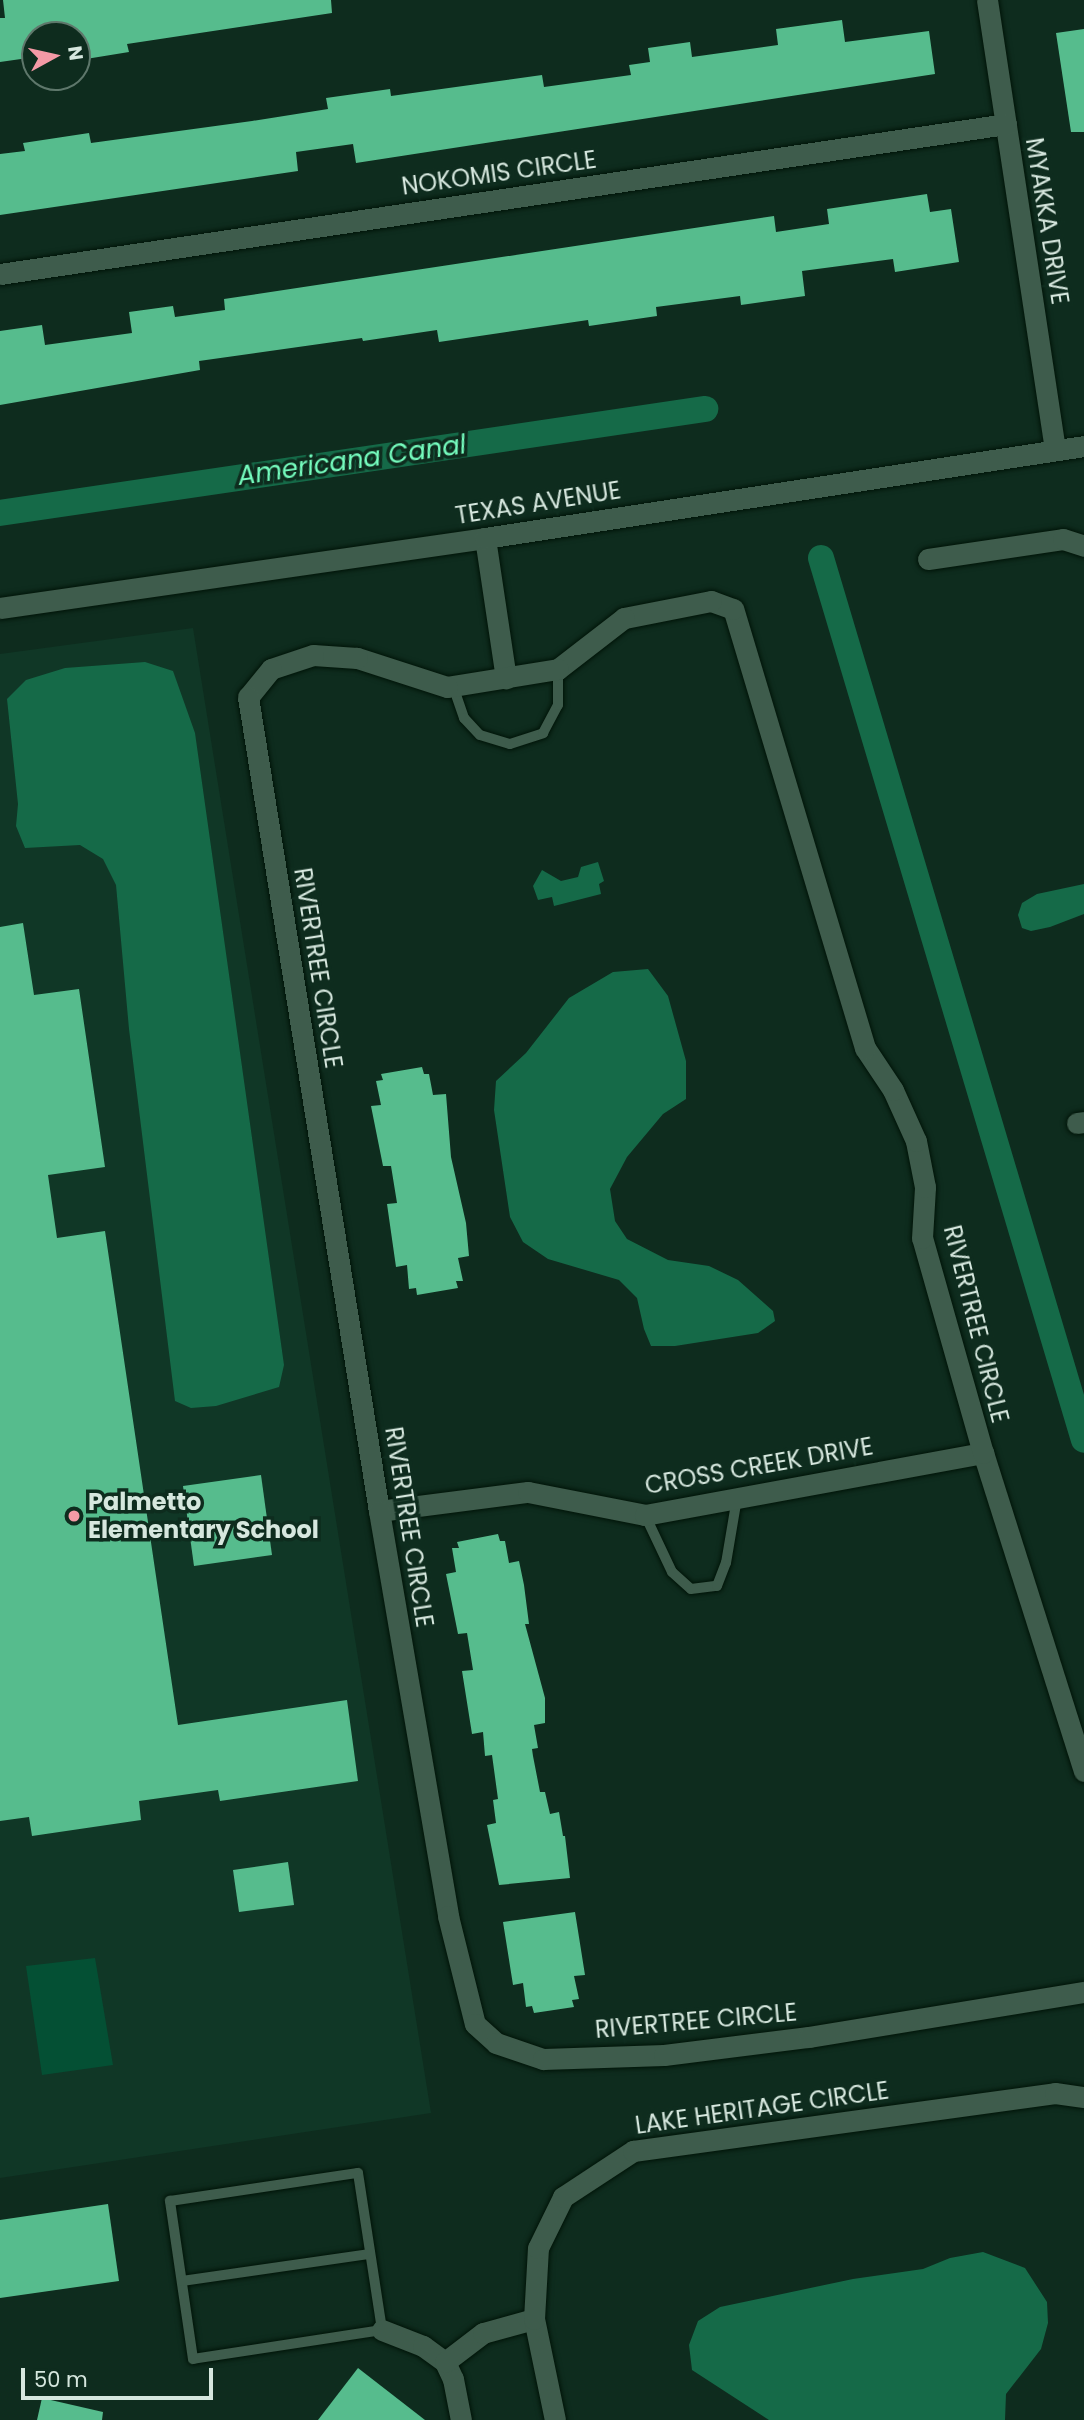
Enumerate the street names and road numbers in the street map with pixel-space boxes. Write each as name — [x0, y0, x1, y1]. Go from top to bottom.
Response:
street label: MYAKKA DRIVE — [1020, 136, 1074, 306]
street label: NOKOMIS CIRCLE — [400, 145, 598, 201]
street label: TEXAS AVENUE — [453, 476, 623, 530]
street label: RIVERTREE CIRCLE — [288, 866, 348, 1070]
street label: RIVERTREE CIRCLE — [938, 1222, 1014, 1426]
street label: RIVERTREE CIRCLE — [379, 1425, 439, 1629]
street label: CROSS CREEK DRIVE — [643, 1432, 875, 1500]
street label: RIVERTREE CIRCLE — [594, 1998, 798, 2044]
street label: LAKE HERITAGE CIRCLE — [633, 2076, 891, 2140]

